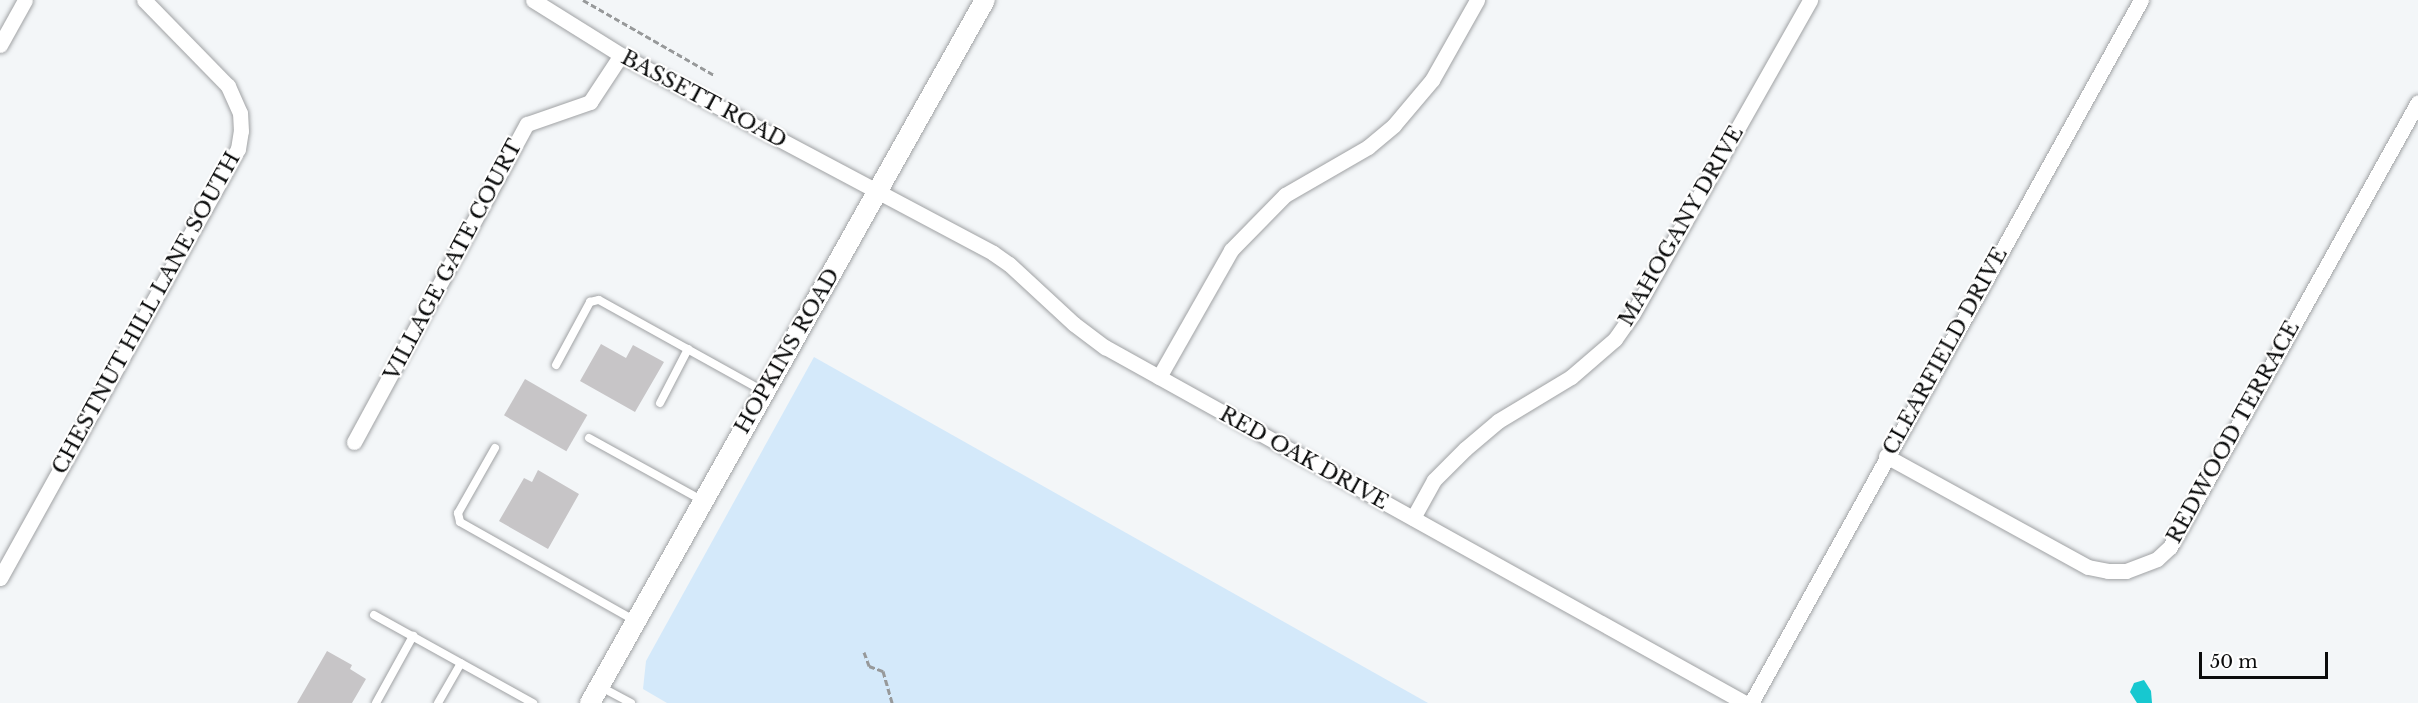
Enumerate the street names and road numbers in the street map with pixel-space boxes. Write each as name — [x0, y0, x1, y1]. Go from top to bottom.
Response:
street label: BASSETT ROAD — [617, 45, 791, 153]
street label: MAHOGANY DRIVE — [1613, 121, 1749, 331]
street label: VILLAGE GATE COURT — [379, 135, 527, 385]
street label: CHESTNUT HILL LANE SOUTH — [46, 147, 246, 479]
street label: CLEARFIELD DRIVE — [1877, 243, 2013, 459]
street label: HOPKINS ROAD — [729, 264, 845, 438]
street label: REDWOOD TERRACE — [2161, 316, 2305, 548]
street label: RED OAK DRIVE — [1215, 401, 1393, 515]

